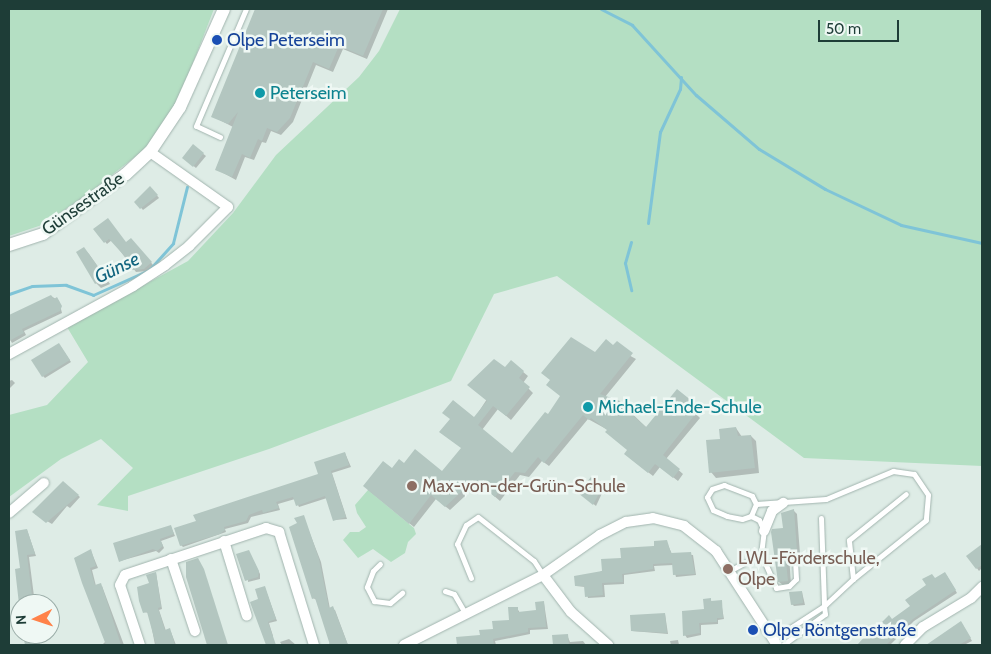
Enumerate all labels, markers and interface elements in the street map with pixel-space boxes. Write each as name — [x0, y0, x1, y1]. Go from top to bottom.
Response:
scale bar — [821, 10, 902, 42]
text: 50 m — [826, 20, 861, 38]
place label: Olpe Peterseim — [227, 29, 345, 51]
marker: Olpe Peterseim — [211, 34, 223, 46]
place label: Peterseim — [270, 82, 346, 104]
marker: Peterseim — [254, 87, 266, 99]
street label: Günsestraße — [38, 168, 128, 240]
water label: Günse — [91, 247, 143, 289]
place label: Michael-Ende-Schule — [598, 396, 762, 418]
marker: Michael-Ende-Schule — [582, 401, 594, 413]
place label: Max-von-der-Grün-Schule — [422, 475, 625, 497]
marker: Max-von-der-Grün-Schule — [406, 480, 418, 492]
place label: LWL-Förderschule, Olpe — [738, 548, 880, 590]
marker: LWL-Förderschule, Olpe — [722, 563, 734, 575]
north arrow — [10, 594, 60, 644]
text: N — [12, 614, 30, 626]
place label: Olpe Röntgenstraße — [763, 619, 916, 641]
marker: Olpe Röntgenstraße — [747, 624, 759, 636]

